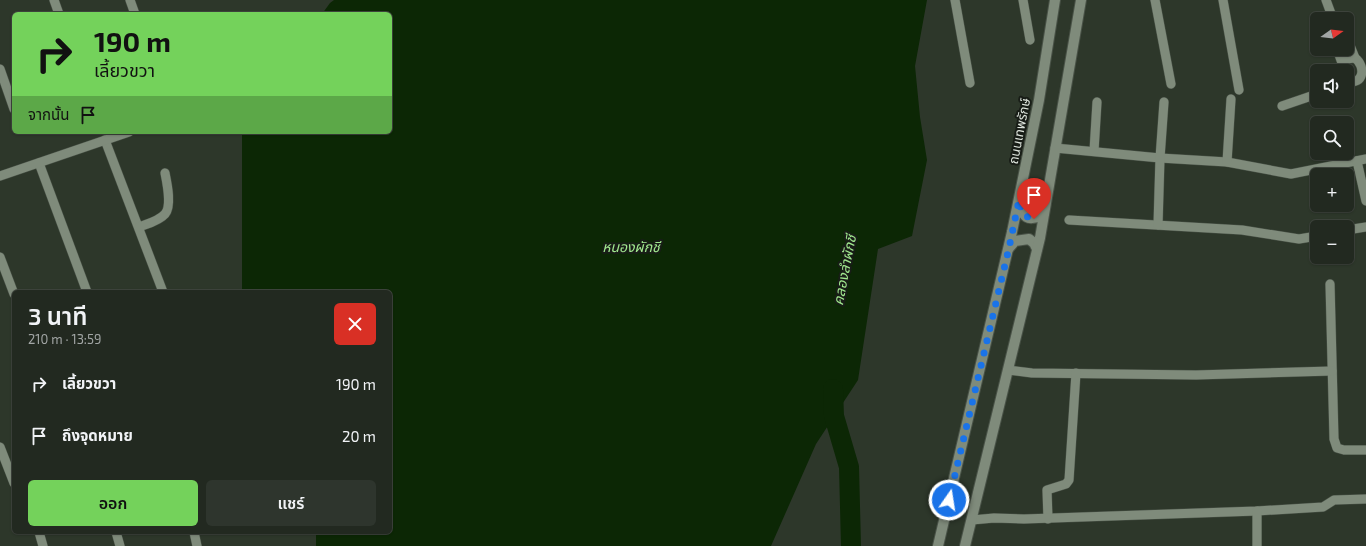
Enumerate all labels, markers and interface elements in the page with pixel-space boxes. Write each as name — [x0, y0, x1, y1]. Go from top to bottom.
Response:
north arrow — [1310, 12, 1354, 56]
map controls — [1310, 12, 1354, 264]
text: 190 m — [94, 24, 171, 58]
icon: right — [28, 28, 80, 80]
text: เลี้ยวขวา — [94, 59, 155, 81]
button: sound — [1310, 64, 1354, 108]
street label: ถนนเทพรักษ์ — [1005, 97, 1033, 165]
icon: arrive — [77, 104, 99, 126]
text: จากนั้น — [28, 105, 69, 123]
button: search — [1310, 116, 1354, 160]
button: + — [1310, 168, 1354, 212]
pin — [1017, 178, 1051, 219]
icon: arrive — [1023, 184, 1045, 206]
button: − — [1310, 220, 1354, 264]
water label: คลองลำผักชี — [829, 231, 860, 306]
water label: หนองผักชี — [602, 238, 662, 255]
text: 3 นาที — [28, 301, 87, 330]
button: close — [334, 303, 376, 345]
text: 210 m · 13:59 — [28, 331, 101, 347]
icon: right — [28, 373, 50, 395]
text: เลี้ยวขวา — [62, 374, 116, 392]
text: 190 m — [336, 375, 376, 393]
icon: arrive — [28, 425, 50, 447]
text: ถึงจุดหมาย — [62, 426, 133, 444]
text: 20 m — [342, 427, 376, 445]
position arrow — [928, 479, 970, 521]
button: ออก — [28, 480, 198, 526]
button: แชร์ — [206, 480, 376, 526]

